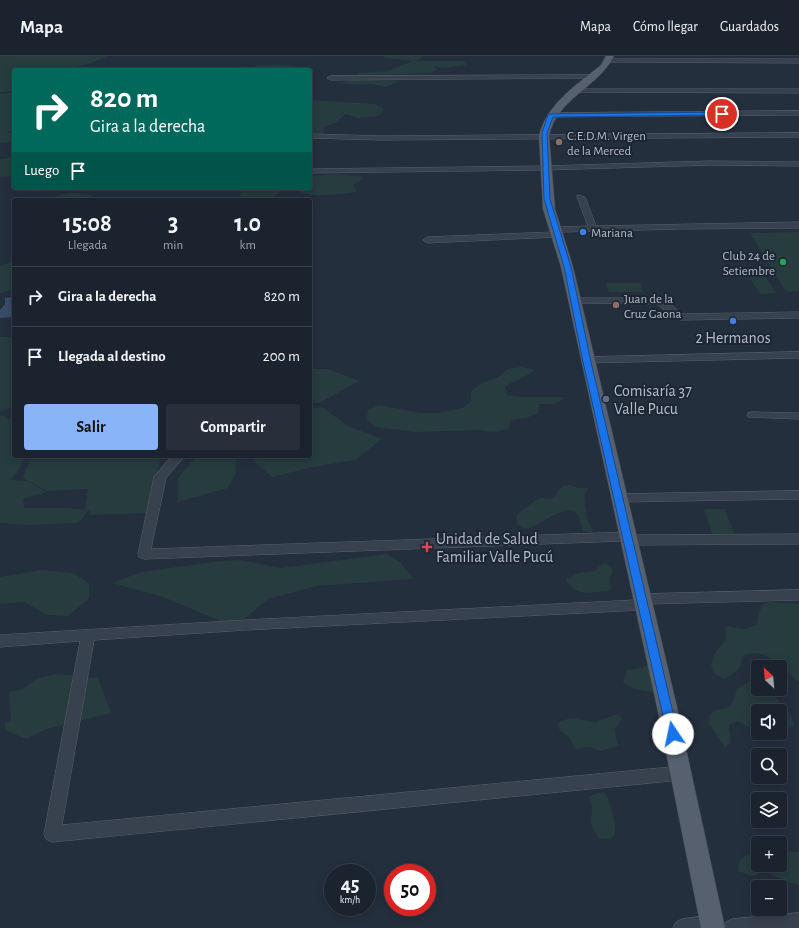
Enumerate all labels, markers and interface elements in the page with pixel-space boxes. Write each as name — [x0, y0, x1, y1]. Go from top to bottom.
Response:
text: Mapa — [20, 18, 63, 37]
text: Mapa — [580, 20, 611, 34]
text: Cómo llegar — [633, 20, 698, 34]
text: Guardados — [720, 20, 779, 34]
icon: right — [24, 84, 76, 136]
text: 820 m — [90, 85, 158, 113]
pin — [705, 97, 739, 131]
icon: arrive — [711, 103, 733, 125]
text: Gira a la derecha — [90, 118, 205, 136]
place label: C.E.D.M. Virgen de la Merced — [567, 130, 646, 158]
marker: C.E.D.M. Virgen de la Merced — [554, 137, 564, 147]
icon: arrive — [67, 160, 89, 182]
text: Luego — [24, 163, 59, 178]
text: 15:08 — [63, 212, 112, 236]
text: 3 — [168, 212, 178, 236]
text: 1.0 — [234, 212, 261, 236]
marker: Mariana — [578, 227, 588, 237]
place label: Mariana — [591, 227, 633, 240]
text: Llegada — [68, 239, 107, 252]
text: min — [163, 239, 183, 252]
text: km — [239, 239, 256, 252]
place label: Club 24 de Setiembre — [723, 250, 775, 278]
marker: Club 24 de Setiembre — [778, 257, 788, 267]
icon: right — [24, 286, 46, 308]
text: Gira a la derecha — [58, 289, 157, 304]
text: 820 m — [264, 289, 300, 304]
place label: Juan de la Cruz Gaona — [624, 293, 681, 321]
marker: Juan de la Cruz Gaona — [611, 300, 621, 310]
marker: 2 Hermanos — [728, 316, 738, 326]
place label: 2 Hermanos — [695, 330, 771, 346]
icon: arrive — [24, 346, 46, 368]
text: Llegada al destino — [58, 349, 166, 364]
text: 200 m — [263, 349, 300, 364]
place label: Comisaría 37 Valle Pucu — [614, 383, 692, 417]
marker: Comisaría 37 Valle Pucu — [601, 394, 611, 404]
button: Salir — [24, 404, 158, 450]
button: Compartir — [166, 404, 300, 450]
place label: Unidad de Salud Familiar Valle Pucú — [436, 531, 553, 565]
marker: Unidad de Salud Familiar Valle Pucú — [421, 541, 433, 553]
north arrow — [751, 660, 787, 696]
map controls — [751, 660, 787, 916]
button: sound — [751, 704, 787, 740]
position arrow — [652, 713, 694, 755]
button: search — [751, 748, 787, 784]
button: layers — [751, 792, 787, 828]
button: + — [751, 836, 787, 872]
speed limit sign: 50 — [384, 864, 436, 916]
text: 45 — [341, 875, 359, 895]
button: − — [751, 880, 787, 916]
text: km/h — [340, 895, 360, 905]

